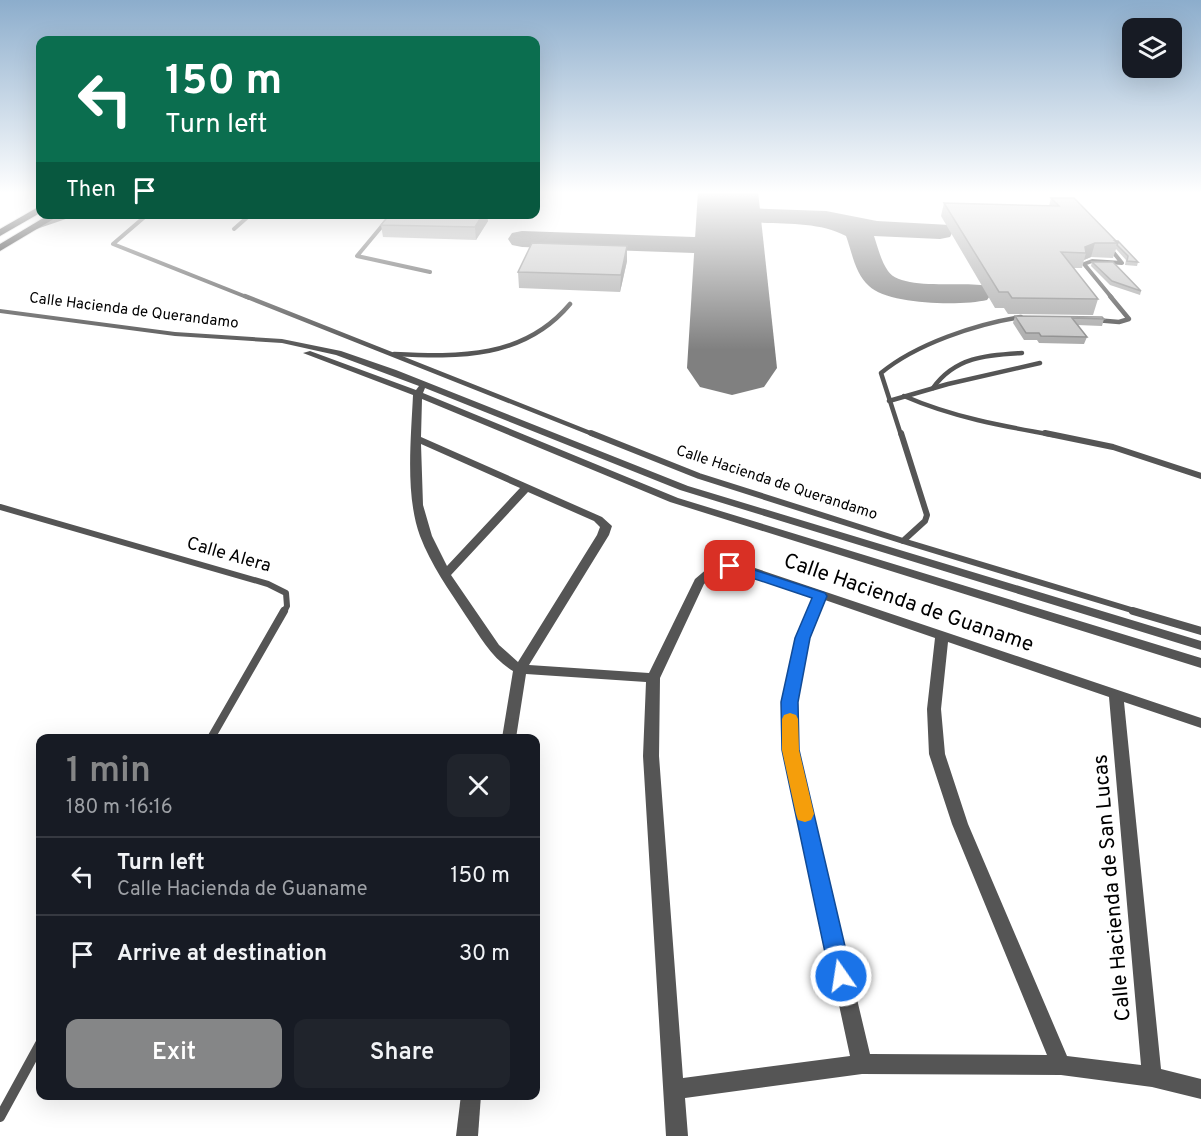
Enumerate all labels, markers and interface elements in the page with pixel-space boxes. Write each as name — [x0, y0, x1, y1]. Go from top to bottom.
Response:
map controls — [1122, 18, 1182, 78]
button: layers — [1122, 18, 1182, 78]
text: 150 m — [165, 56, 282, 109]
icon: left — [66, 60, 144, 138]
text: Turn left — [165, 108, 267, 142]
icon: arrive — [128, 174, 161, 207]
text: Then — [66, 177, 116, 204]
street label: Calle Hacienda de Querandamo — [28, 289, 240, 334]
street label: Calle Hacienda de Querandamo — [673, 442, 880, 525]
street label: Calle Alera — [184, 532, 273, 578]
pin — [704, 540, 755, 591]
street label: Calle Hacienda de Guaname — [780, 548, 1037, 659]
icon: arrive — [713, 549, 746, 582]
text: 1 min — [66, 749, 151, 795]
street label: Calle Hacienda de San Lucas — [1087, 753, 1138, 1022]
button: close — [447, 754, 510, 817]
text: 180 m · 16:16 — [66, 795, 173, 821]
text: Turn left — [117, 850, 205, 877]
icon: left — [66, 860, 99, 893]
text: 150 m — [450, 863, 510, 890]
text: Calle Hacienda de Guaname — [117, 877, 367, 903]
icon: arrive — [66, 938, 99, 971]
text: Arrive at destination — [117, 941, 327, 968]
text: 30 m — [459, 941, 510, 968]
position arrow — [809, 944, 873, 1008]
button: Exit — [66, 1019, 282, 1088]
button: Share — [294, 1019, 510, 1088]

